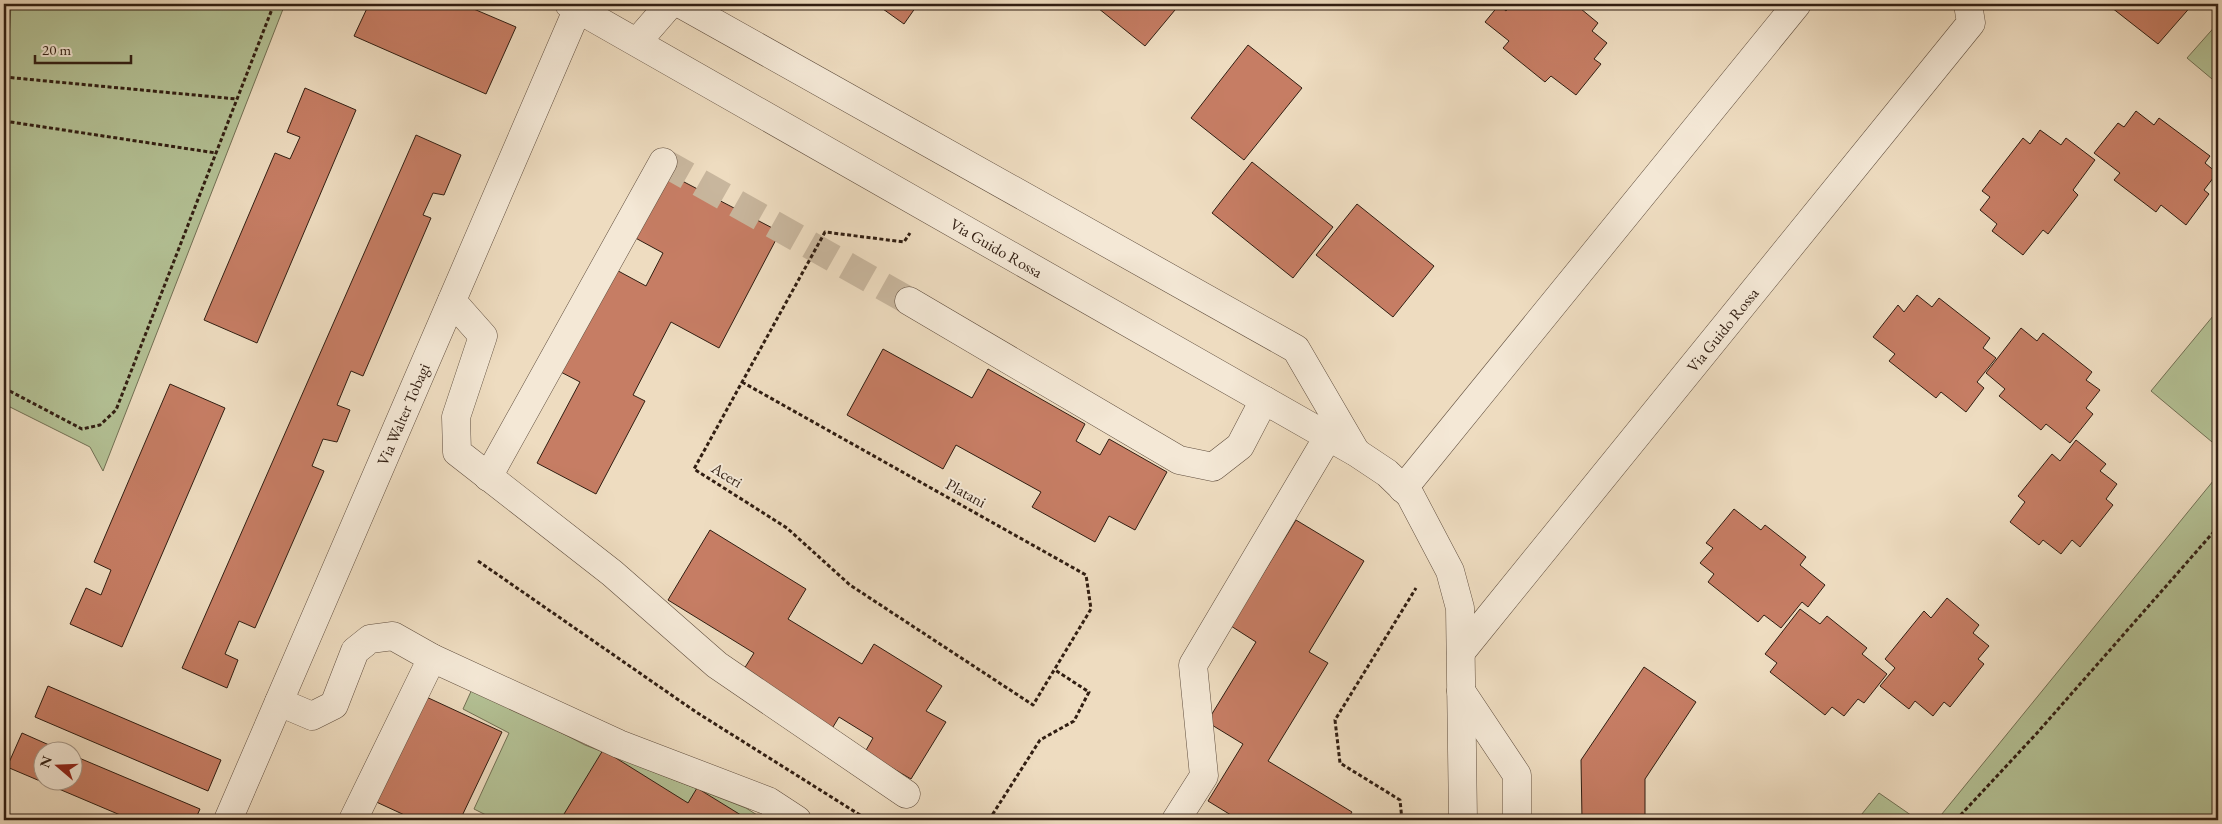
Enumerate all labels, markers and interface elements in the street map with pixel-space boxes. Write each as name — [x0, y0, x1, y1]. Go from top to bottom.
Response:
scale bar — [35, 32, 131, 64]
text: 20 m — [42, 40, 71, 59]
street label: Via Guido Rossa — [946, 213, 1047, 283]
street label: Via Guido Rossa — [1682, 282, 1763, 376]
street label: Via Walter Tobagi — [372, 360, 434, 468]
street label: Aceri — [707, 457, 747, 493]
street label: Platani — [942, 473, 990, 513]
north arrow — [32, 742, 82, 792]
text: N — [35, 753, 56, 770]

